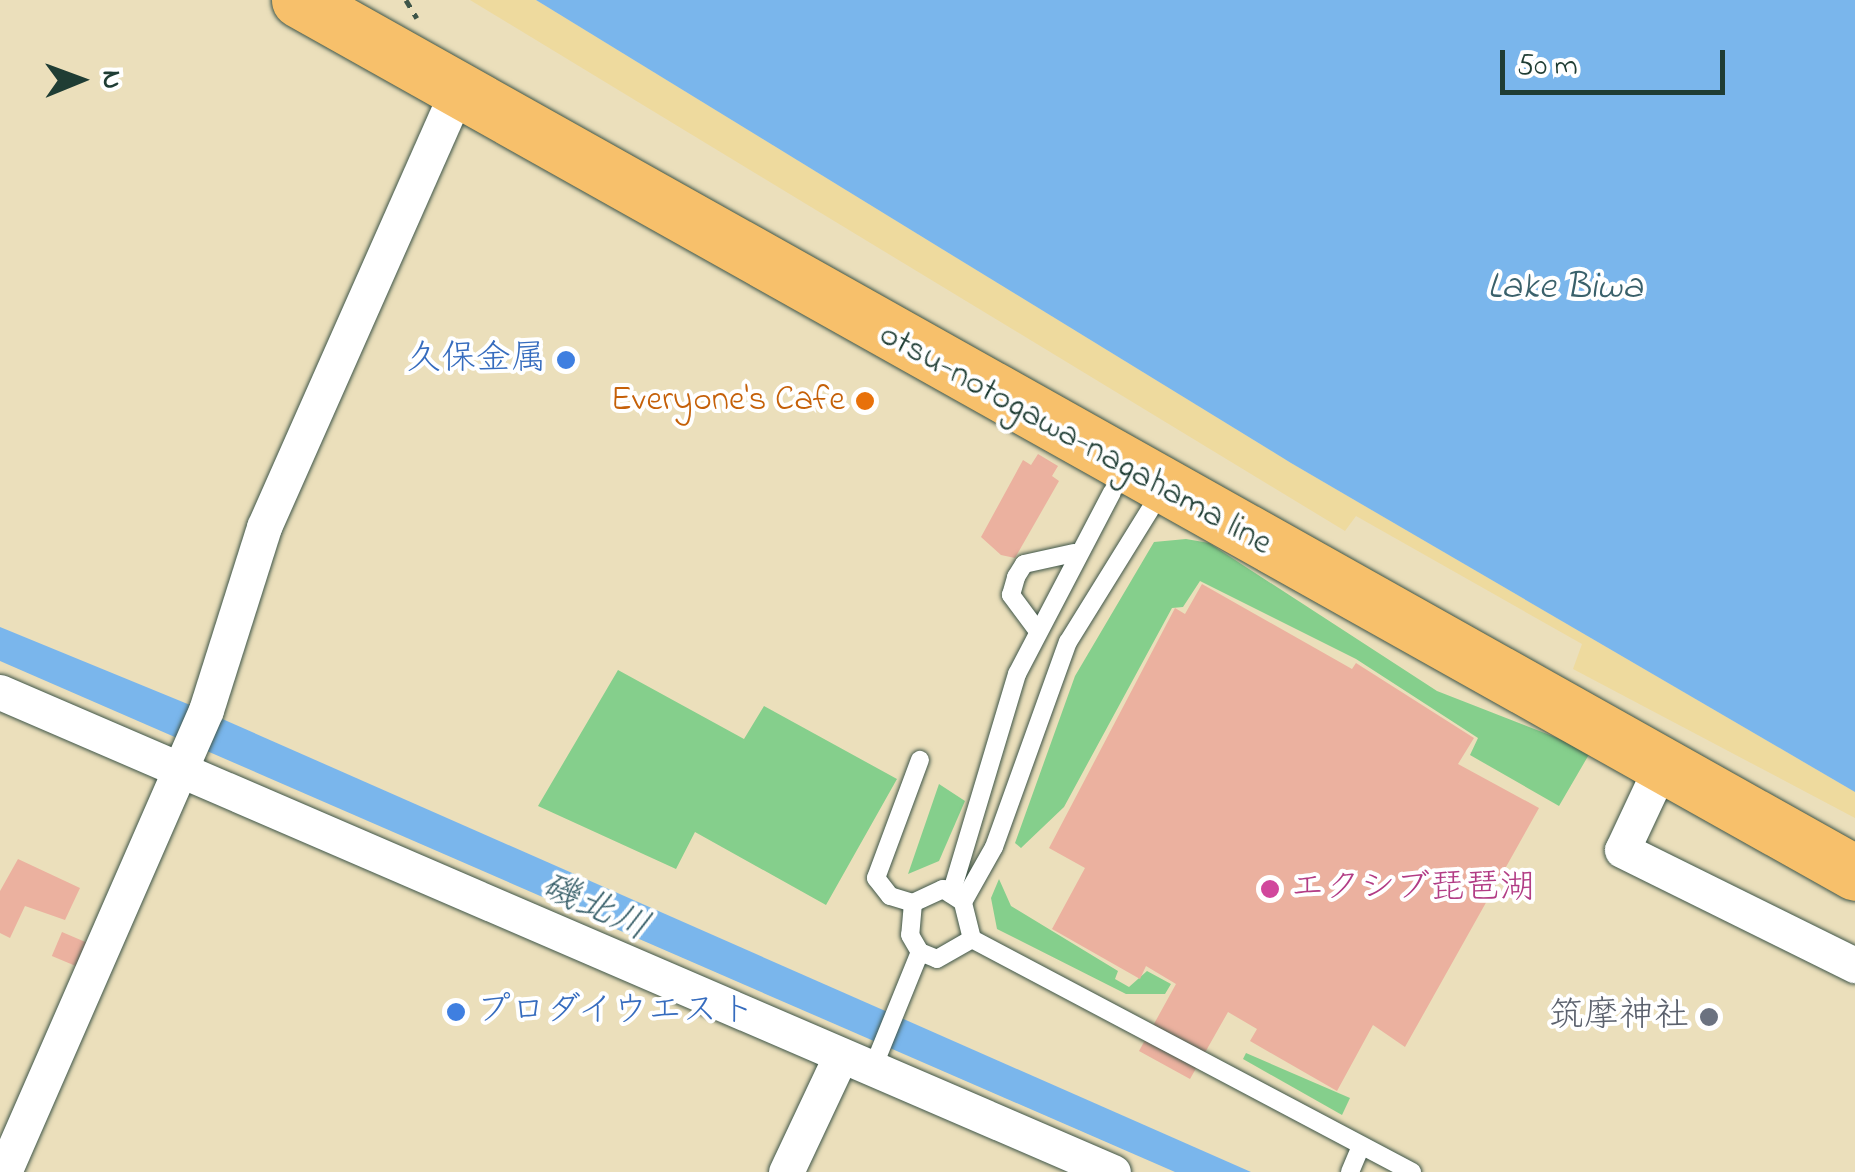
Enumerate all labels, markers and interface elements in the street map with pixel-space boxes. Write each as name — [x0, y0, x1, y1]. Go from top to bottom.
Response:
north arrow — [30, 30, 130, 130]
scale bar — [1505, 30, 1730, 92]
text: 50 m — [1517, 45, 1578, 89]
text: N — [90, 70, 131, 89]
water label: Lake Biwa — [1487, 266, 1643, 312]
street label: otsu-notogawa-nagahama line — [871, 314, 1279, 566]
place label: 久保金属 — [406, 339, 546, 381]
marker: 久保金属 — [555, 349, 577, 371]
place label: Everyone's Cafe — [611, 380, 845, 422]
marker: Everyone's Cafe — [854, 390, 876, 412]
water label: 磯北川 — [533, 865, 655, 953]
place label: エクシブ琵琶湖 — [1290, 868, 1535, 910]
marker: エクシブ琵琶湖 — [1259, 878, 1281, 900]
place label: プロダイウエスト — [476, 991, 756, 1033]
place label: 筑摩神社 — [1549, 996, 1689, 1038]
marker: プロダイウエスト — [445, 1001, 467, 1023]
marker: 筑摩神社 — [1698, 1006, 1720, 1028]

